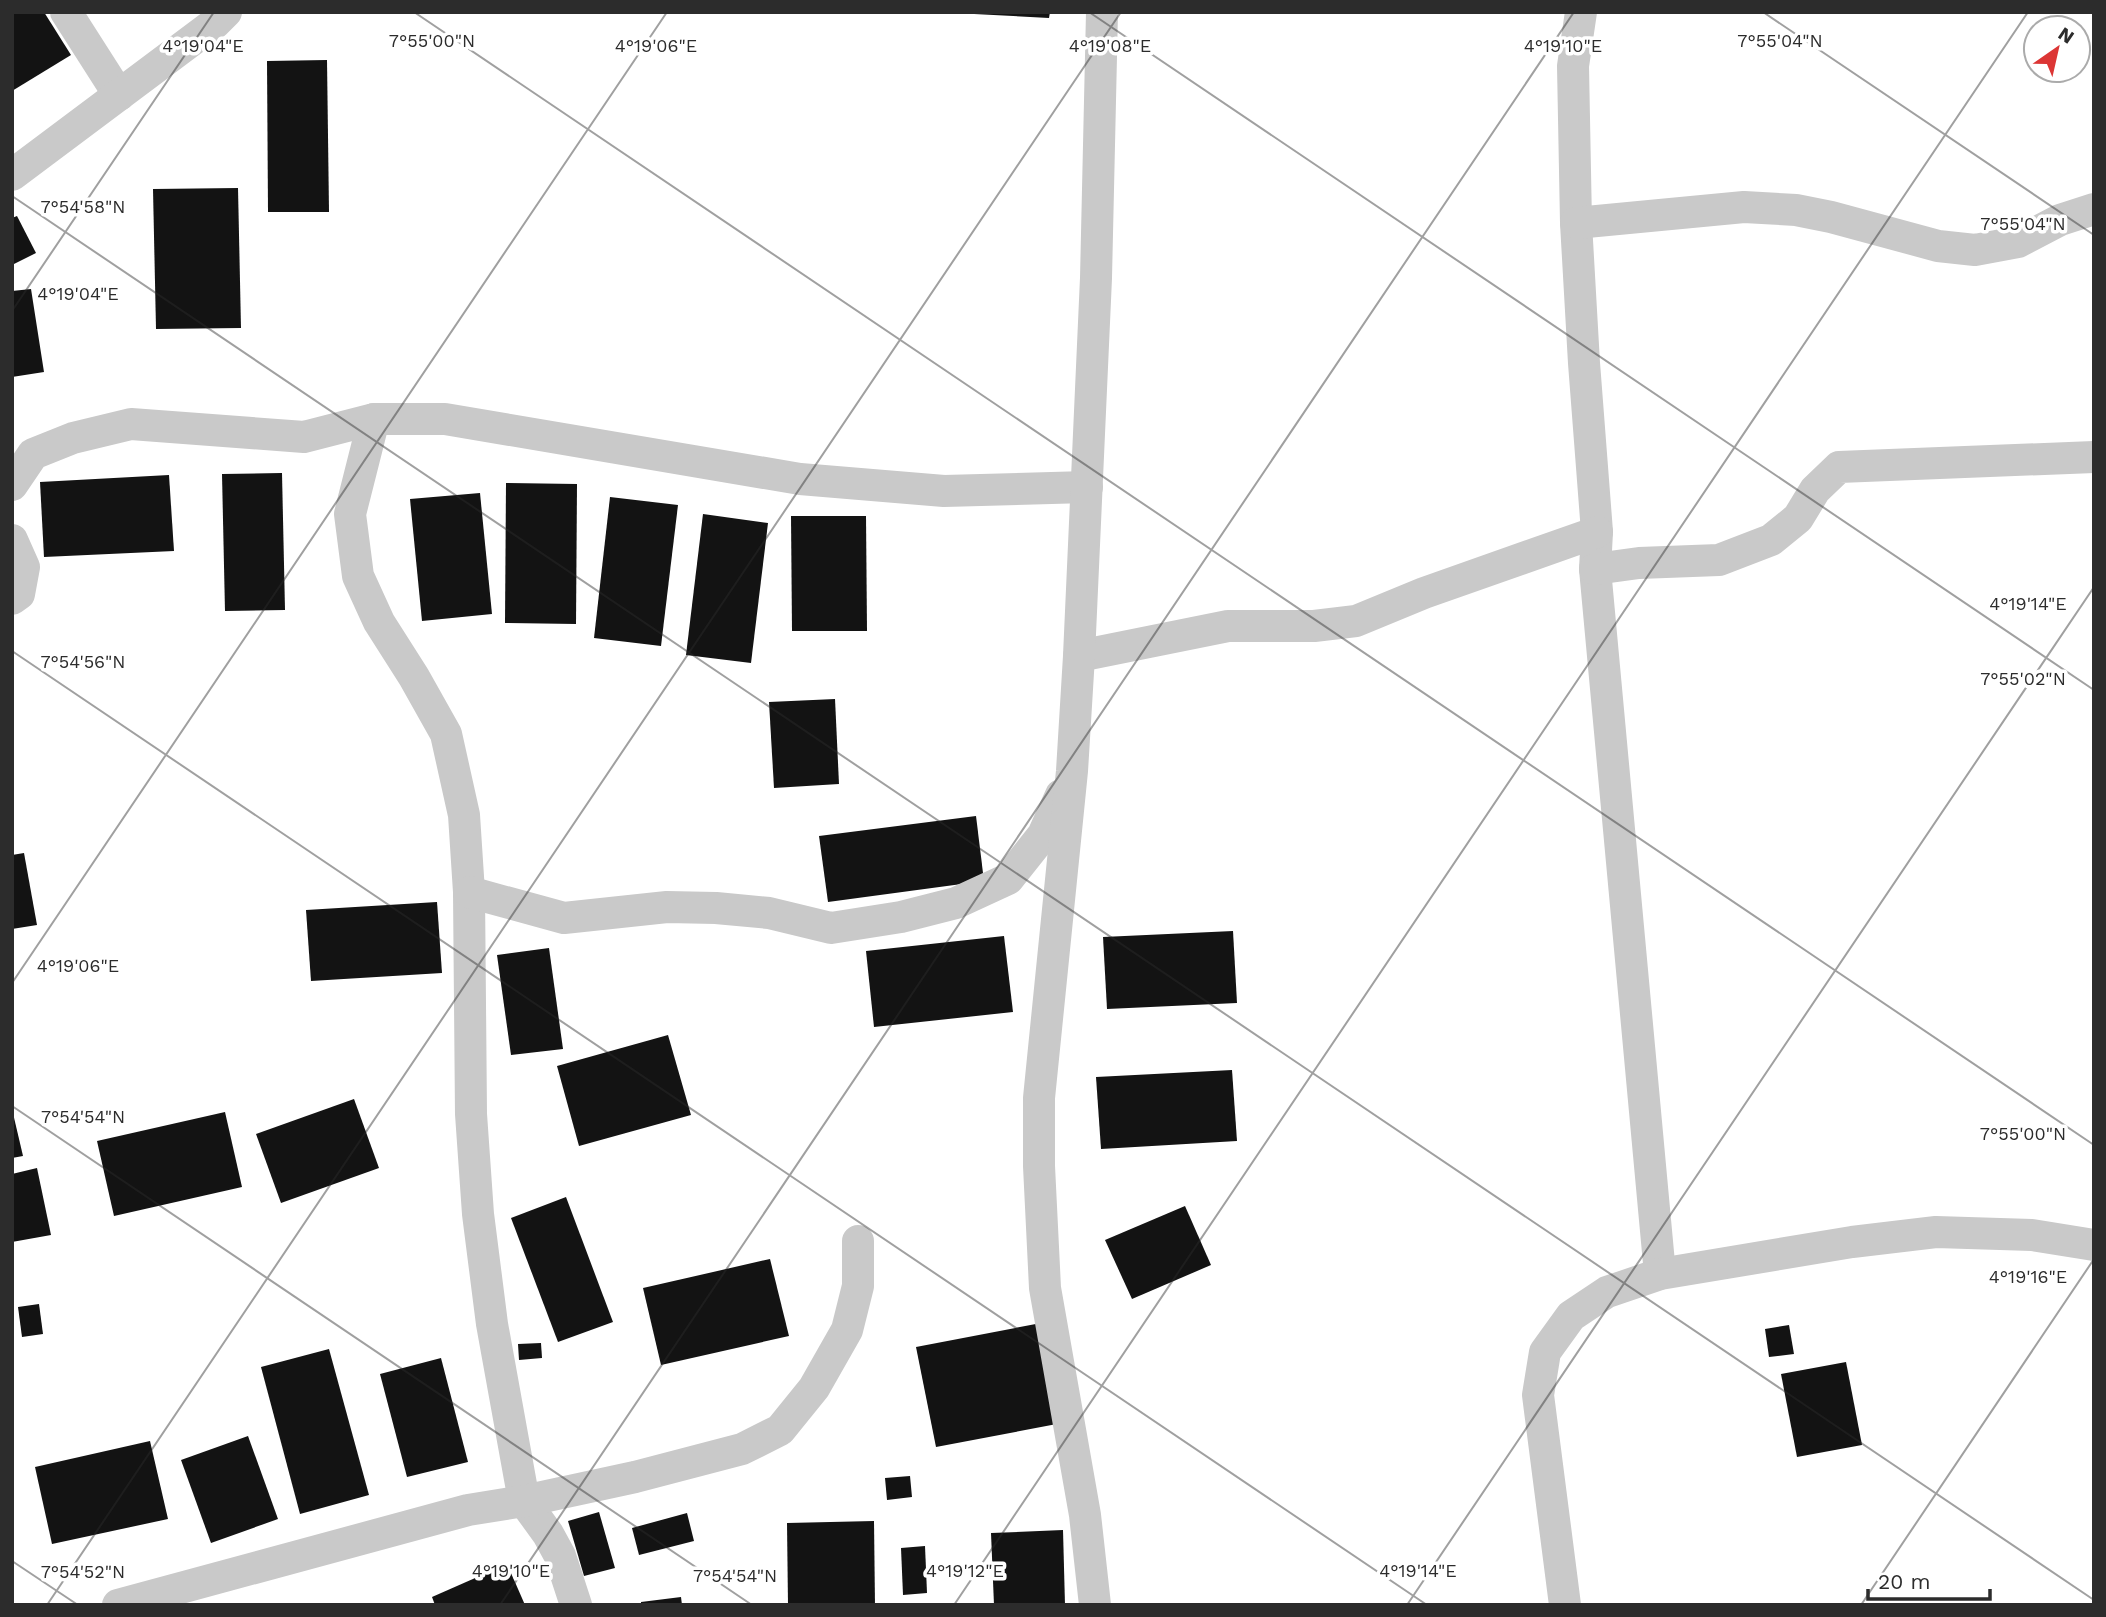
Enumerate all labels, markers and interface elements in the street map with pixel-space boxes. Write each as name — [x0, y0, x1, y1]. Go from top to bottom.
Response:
north arrow — [2022, 14, 2092, 84]
text: N — [2054, 22, 2078, 49]
text: 7°55'00"N — [389, 30, 475, 51]
text: 7°55'04"N — [1737, 30, 1823, 51]
text: 4°19'04"E — [162, 35, 244, 56]
text: 4°19'06"E — [615, 35, 697, 56]
text: 4°19'08"E — [1069, 35, 1151, 56]
text: 4°19'10"E — [1524, 35, 1602, 56]
text: 7°54'58"N — [40, 196, 126, 217]
text: 7°55'04"N — [1980, 213, 2066, 234]
text: 4°19'04"E — [37, 283, 119, 304]
text: 4°19'14"E — [1989, 593, 2067, 614]
text: 7°54'56"N — [40, 651, 126, 672]
text: 7°55'02"N — [1980, 668, 2066, 689]
text: 4°19'06"E — [37, 955, 119, 976]
text: 7°54'54"N — [41, 1106, 125, 1127]
text: 7°55'00"N — [1980, 1123, 2066, 1144]
text: 4°19'16"E — [1989, 1266, 2067, 1287]
scale bar — [1868, 1558, 1990, 1602]
text: 4°19'10"E — [472, 1560, 550, 1581]
text: 4°19'12"E — [926, 1560, 1004, 1581]
text: 4°19'14"E — [1379, 1560, 1457, 1581]
text: 7°54'52"N — [41, 1561, 125, 1582]
text: 7°54'54"N — [693, 1565, 777, 1586]
text: 20 m — [1878, 1569, 1930, 1594]

